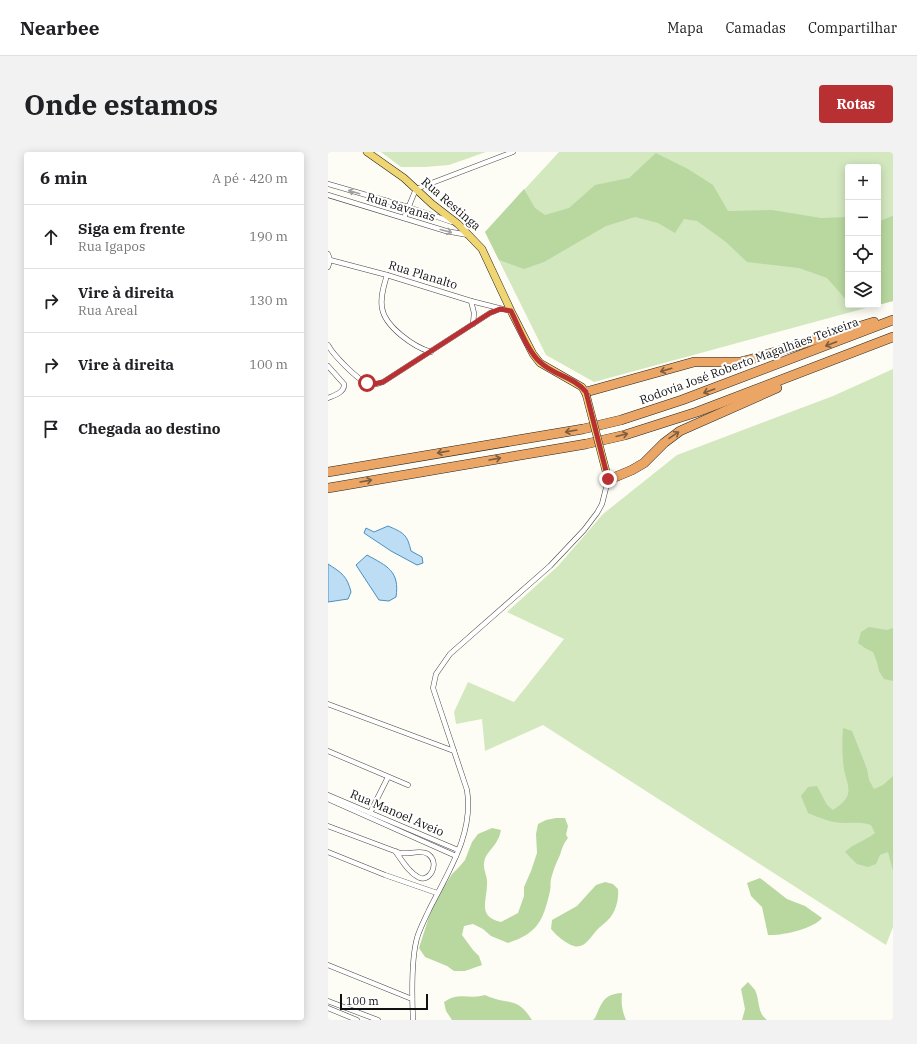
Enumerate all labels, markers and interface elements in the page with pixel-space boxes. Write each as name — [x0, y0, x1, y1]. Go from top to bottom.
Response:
text: Nearbee — [20, 16, 99, 40]
text: Mapa — [667, 19, 703, 37]
text: Camadas — [725, 19, 786, 37]
text: Compartilhar — [808, 19, 897, 37]
button: Rotas — [819, 85, 893, 123]
text: Onde estamos — [24, 86, 218, 123]
map controls — [845, 164, 881, 308]
button: + — [845, 164, 881, 200]
text: 6 min — [40, 167, 88, 189]
text: A pé · 420 m — [212, 170, 288, 187]
street label: Rua Restinga — [419, 174, 484, 234]
one-way arrow — [347, 188, 360, 195]
street label: Rua Savanas — [365, 189, 437, 224]
button: − — [845, 200, 881, 236]
text: Siga em frente — [78, 219, 185, 238]
icon: ahead — [40, 226, 62, 248]
text: 190 m — [249, 228, 288, 245]
one-way arrow — [439, 228, 452, 235]
button: locate — [845, 236, 881, 272]
text: Rua Igapos — [78, 238, 145, 255]
street label: Rua Planalto — [387, 257, 460, 292]
button: layers — [845, 272, 881, 308]
text: Vire à direita — [78, 283, 174, 302]
icon: right — [40, 290, 62, 312]
text: 130 m — [249, 292, 288, 309]
text: Rua Areal — [78, 302, 138, 319]
street label: Rodovia José Roberto Magalhães Teixeira — [637, 314, 861, 407]
one-way arrow — [825, 341, 837, 349]
icon: right — [40, 354, 62, 376]
text: Vire à direita — [78, 355, 174, 374]
text: 100 m — [249, 356, 288, 373]
one-way arrow — [660, 367, 673, 374]
route start — [358, 374, 376, 392]
one-way arrow — [704, 387, 716, 395]
icon: arrive — [40, 418, 62, 440]
text: Chegada ao destino — [78, 419, 221, 438]
one-way arrow — [565, 427, 578, 435]
one-way arrow — [615, 431, 628, 438]
one-way arrow — [668, 431, 679, 439]
one-way arrow — [437, 448, 450, 456]
one-way arrow — [488, 455, 501, 463]
route end — [599, 470, 617, 488]
one-way arrow — [360, 477, 373, 485]
street label: Rua Manoel Aveio — [348, 786, 447, 839]
scale bar — [340, 992, 428, 1011]
text: 100 m — [346, 994, 379, 1008]

